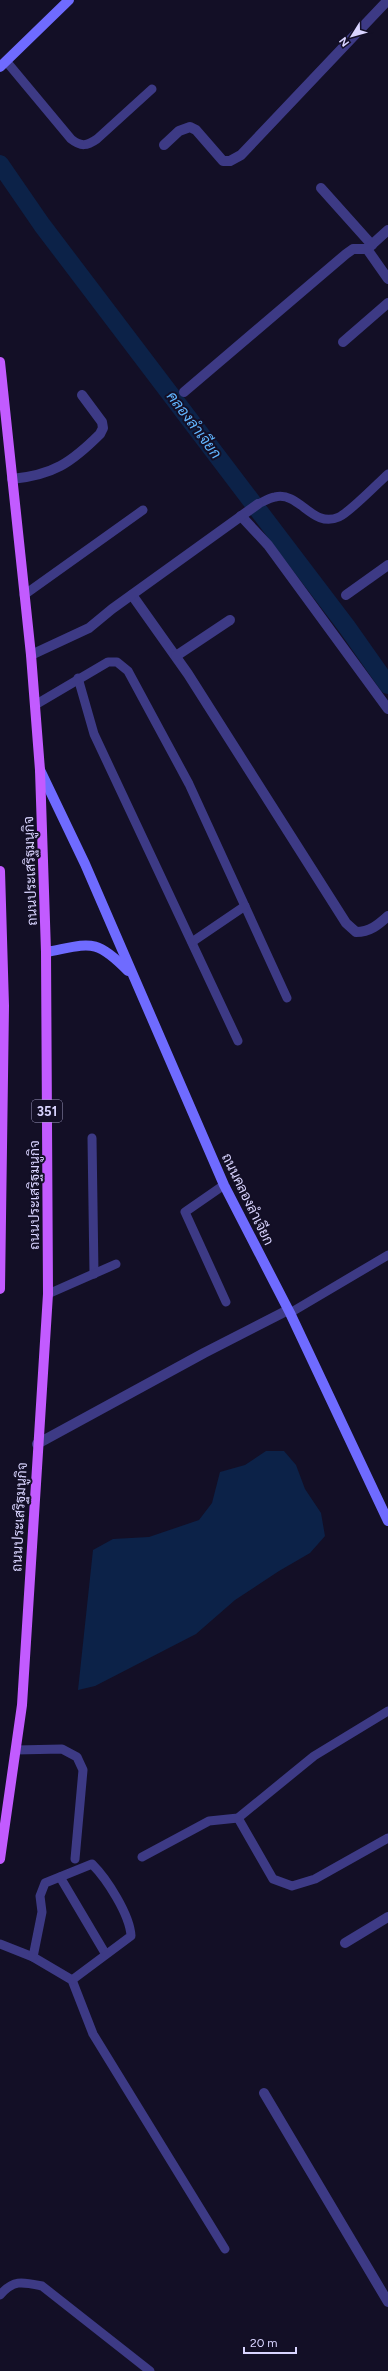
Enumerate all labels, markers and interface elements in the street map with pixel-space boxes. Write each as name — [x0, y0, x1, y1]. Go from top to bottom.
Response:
north arrow — [332, 16, 372, 56]
text: N — [337, 34, 352, 49]
water label: คลองลำเจียก — [163, 387, 226, 462]
street label: ถนนประเสริฐมนูกิจ — [20, 816, 42, 926]
road number: 351 — [32, 1100, 62, 1122]
street label: ถนนประเสริฐมนูกิจ — [26, 1140, 44, 1250]
street label: ถนนคลองลำเจียก — [218, 1150, 278, 1248]
street label: ถนนประเสริฐมนูกิจ — [8, 1462, 32, 1572]
scale bar — [244, 2329, 296, 2355]
text: 20 m — [250, 2336, 278, 2350]

